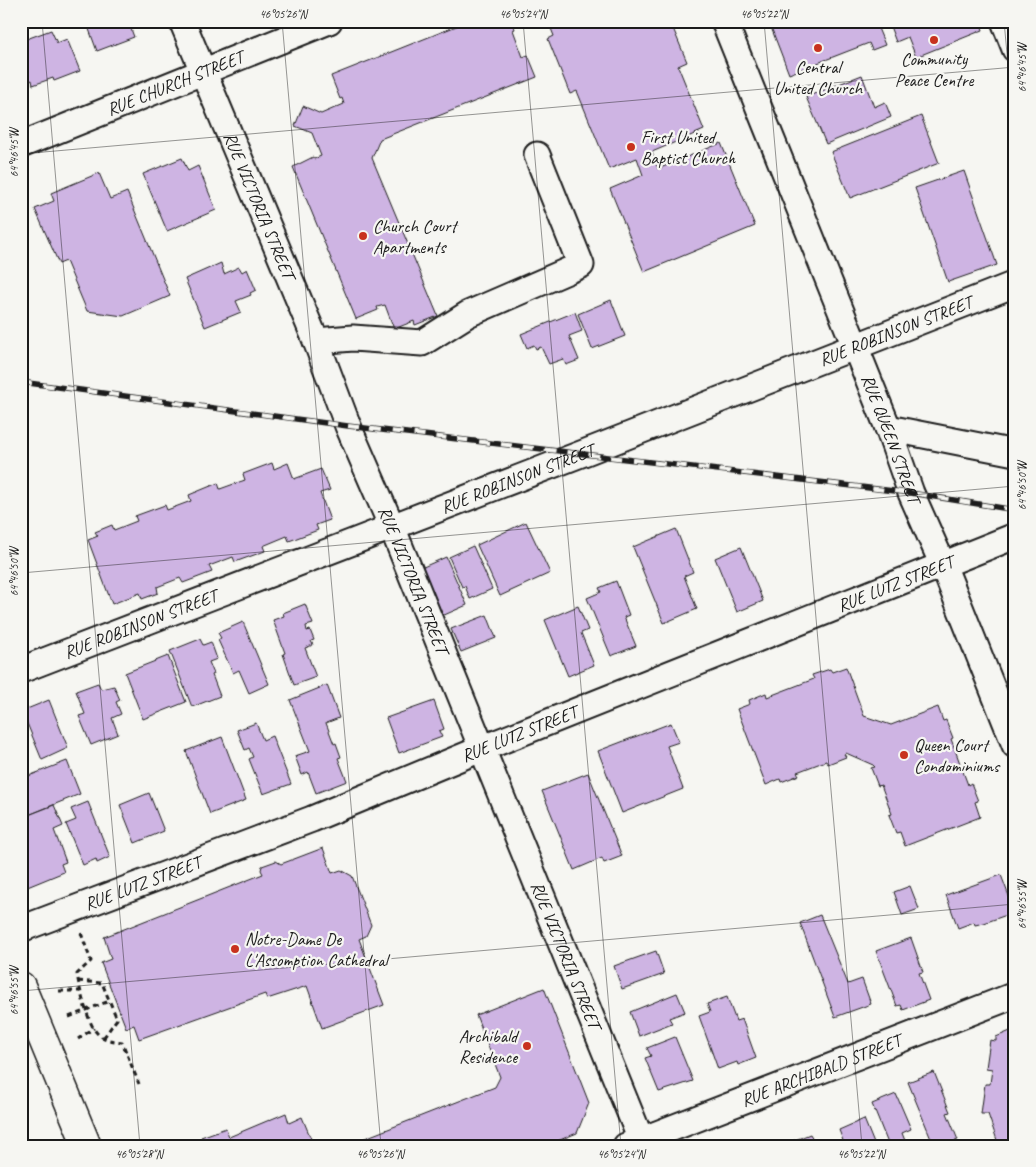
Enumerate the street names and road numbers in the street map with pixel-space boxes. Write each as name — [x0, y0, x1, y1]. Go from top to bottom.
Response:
street label: RUE CHURCH STREET — [103, 44, 250, 120]
street label: RUE VICTORIA STREET — [219, 129, 302, 286]
street label: RUE ROBINSON STREET — [816, 290, 979, 371]
street label: RUE QUEEN STREET — [857, 371, 927, 510]
street label: RUE ROBINSON STREET — [438, 438, 601, 518]
street label: RUE VICTORIA STREET — [373, 503, 455, 661]
street label: RUE LUTZ STREET — [834, 549, 961, 617]
street label: RUE ROBINSON STREET — [61, 583, 224, 663]
street label: RUE LUTZ STREET — [458, 699, 584, 767]
street label: RUE LUTZ STREET — [81, 849, 208, 915]
street label: RUE VICTORIA STREET — [526, 878, 607, 1036]
street label: RUE ARCHIBALD STREET — [738, 1028, 908, 1111]

